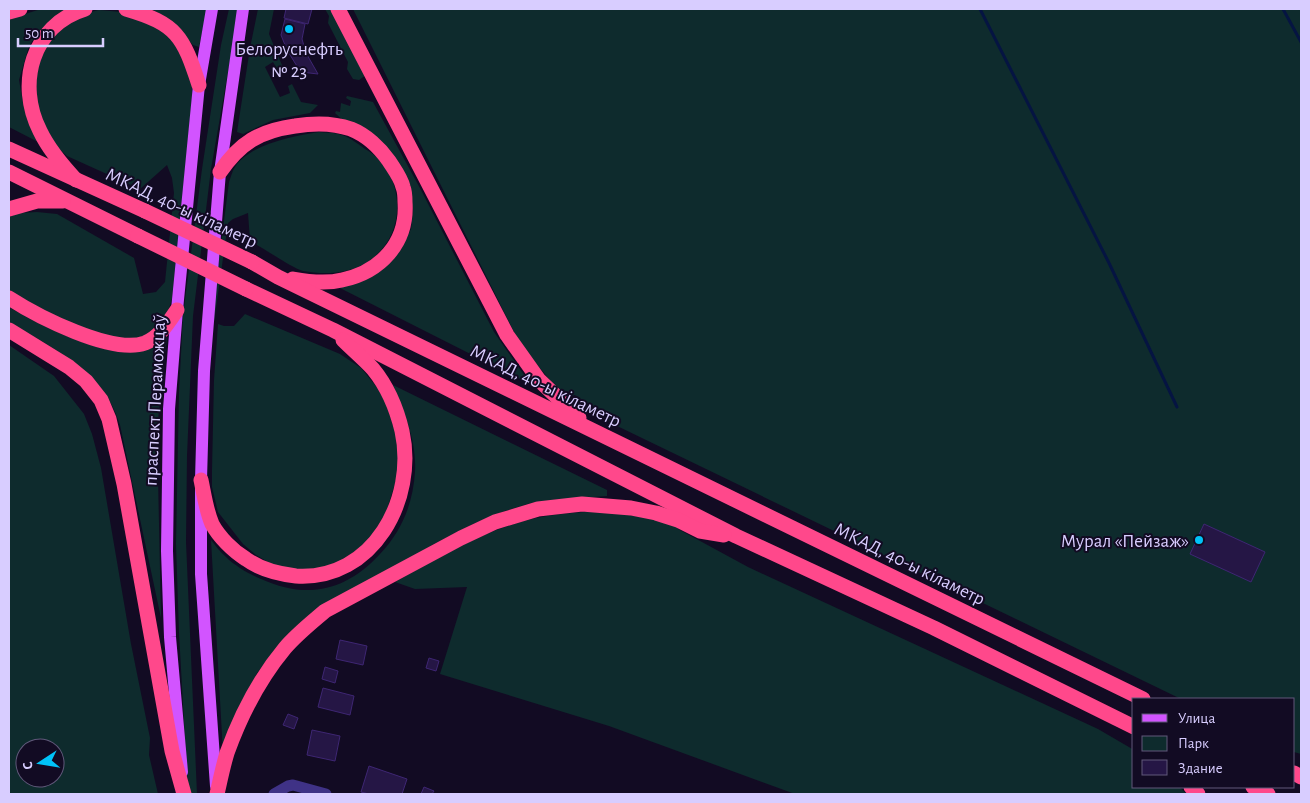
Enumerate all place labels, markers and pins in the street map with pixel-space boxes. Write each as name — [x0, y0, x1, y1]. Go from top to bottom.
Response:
marker: Белоруснефть № 23 — [283, 23, 295, 35]
place label: Белоруснефть № 23 — [235, 40, 343, 81]
place label: Мурал «Пейзаж» — [1061, 532, 1189, 551]
marker: Мурал «Пейзаж» — [1193, 534, 1205, 546]

